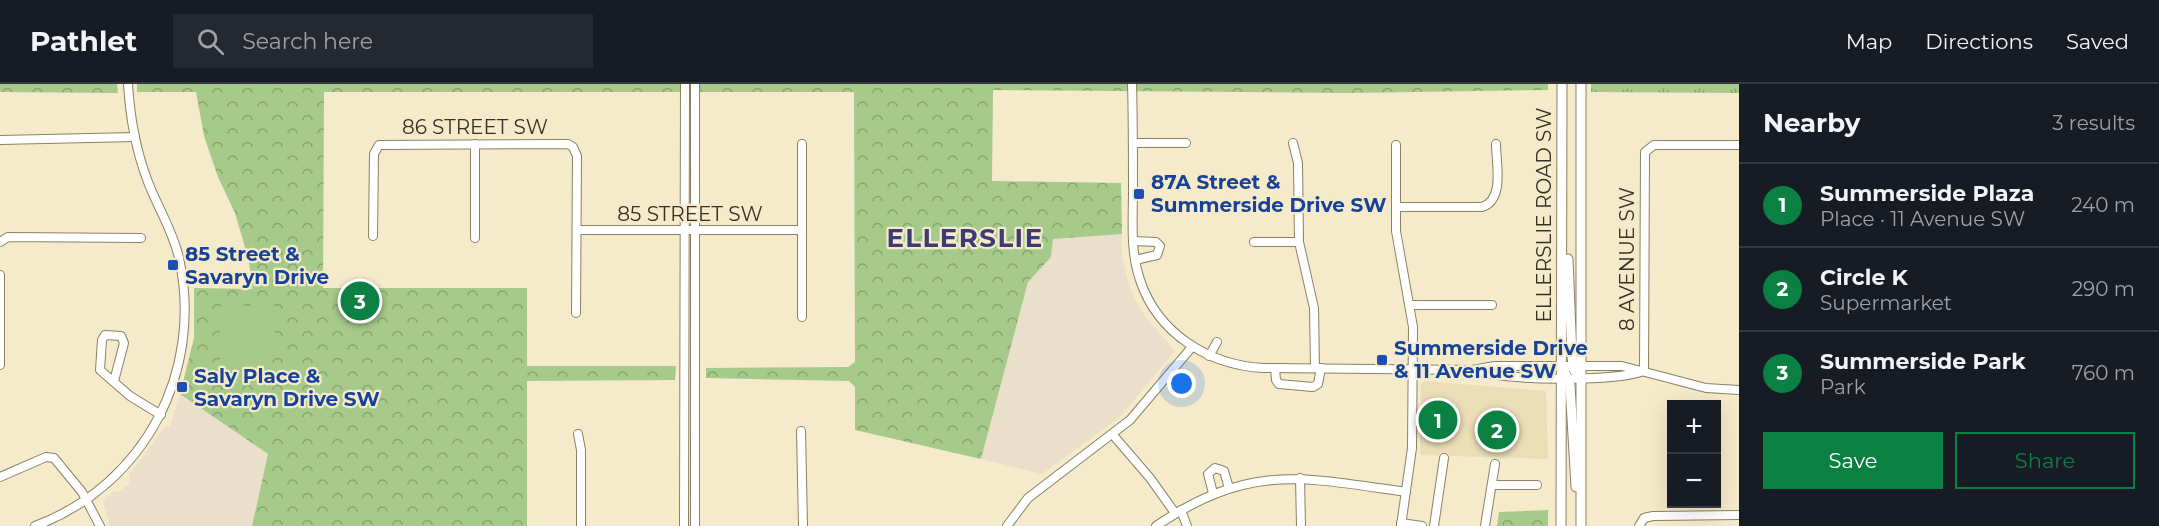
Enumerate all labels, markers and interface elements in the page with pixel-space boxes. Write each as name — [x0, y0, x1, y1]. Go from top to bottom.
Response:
search box — [173, 14, 593, 68]
text: Pathlet — [30, 24, 137, 58]
icon: search — [194, 25, 227, 58]
text: Search here — [242, 28, 373, 55]
text: Map — [1846, 29, 1892, 54]
text: Directions — [1925, 29, 2033, 54]
text: Saved — [2066, 29, 2129, 54]
street label: ELLERSLIE ROAD SW — [1532, 107, 1556, 323]
text: Nearby — [1763, 107, 1860, 139]
text: 3 results — [2052, 111, 2135, 135]
street label: 86 STREET SW — [402, 115, 548, 139]
place label: 87A Street & Summerside Drive SW — [1151, 170, 1387, 217]
text: Summerside Plaza — [1820, 180, 2034, 207]
marker: 87A Street & Summerside Drive SW — [1132, 187, 1146, 201]
street label: 8 AVENUE SW — [1615, 187, 1639, 331]
text: 1 — [1779, 193, 1786, 217]
text: 240 m — [2071, 193, 2135, 217]
street label: 85 STREET SW — [617, 202, 763, 226]
text: Place · 11 Avenue SW — [1820, 207, 2025, 231]
district label: ELLERSLIE — [886, 222, 1044, 254]
place label: 85 Street & Savaryn Drive — [185, 242, 329, 289]
marker: 85 Street & Savaryn Drive — [166, 258, 180, 272]
text: Circle K — [1820, 264, 1908, 291]
text: 2 — [1777, 277, 1788, 301]
text: 290 m — [2072, 277, 2135, 301]
pin: 3 — [340, 278, 380, 324]
text: Supermarket — [1820, 291, 1952, 315]
place label: Summerside Drive & 11 Avenue SW — [1394, 336, 1588, 383]
text: Summerside Park — [1820, 348, 2026, 375]
marker: Summerside Drive & 11 Avenue SW — [1375, 353, 1389, 367]
text: 3 — [1777, 361, 1788, 385]
text: 760 m — [2072, 361, 2135, 385]
place label: Saly Place & Savaryn Drive SW — [194, 364, 380, 411]
your location — [1167, 369, 1196, 398]
text: Park — [1820, 375, 1866, 399]
marker: Saly Place & Savaryn Drive SW — [175, 380, 189, 394]
pin: 1 — [1418, 398, 1458, 442]
map controls — [1667, 400, 1721, 508]
button: + — [1667, 400, 1721, 454]
pin: 2 — [1478, 408, 1516, 452]
button: Save — [1763, 432, 1943, 489]
button: Share — [1955, 432, 2135, 489]
button: − — [1667, 454, 1721, 508]

